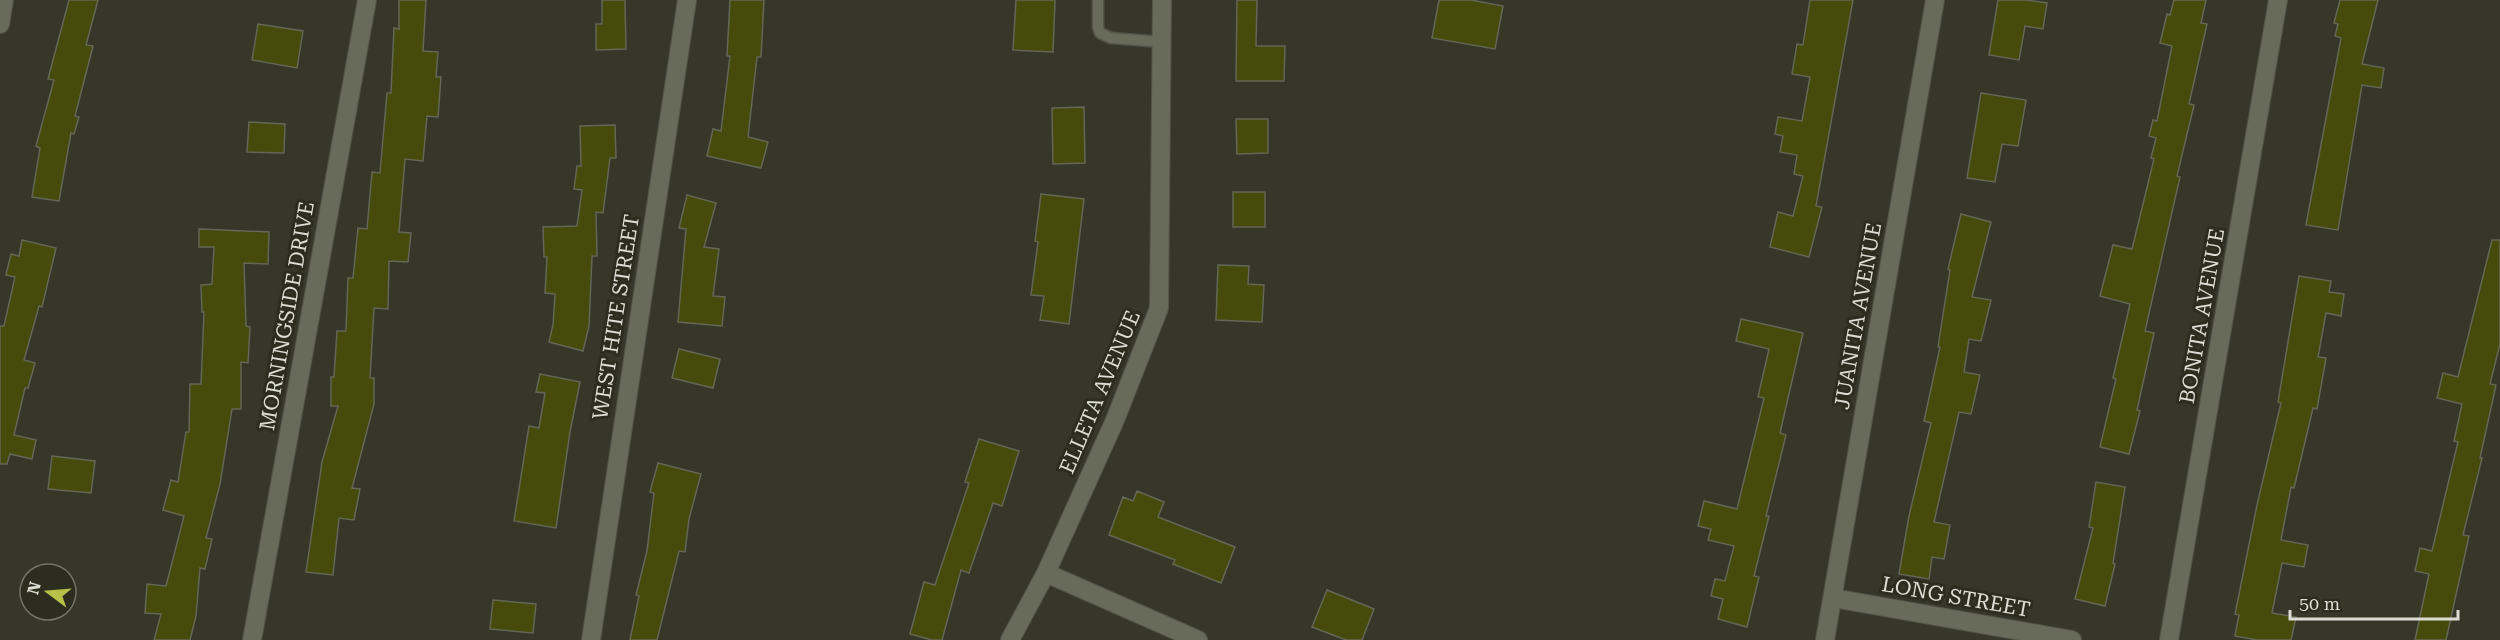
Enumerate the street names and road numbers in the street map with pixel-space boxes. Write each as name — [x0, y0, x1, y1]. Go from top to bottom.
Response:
street label: MORNINGSIDE DRIVE — [255, 200, 319, 432]
street label: WEST HITE STREET — [588, 213, 644, 421]
street label: JUANITA AVENUE — [1830, 221, 1886, 411]
street label: BONITA AVENUE — [2175, 227, 2229, 405]
street label: ELLETA AVENUE — [1055, 307, 1145, 477]
street label: LONG STREET — [1880, 572, 2032, 622]

